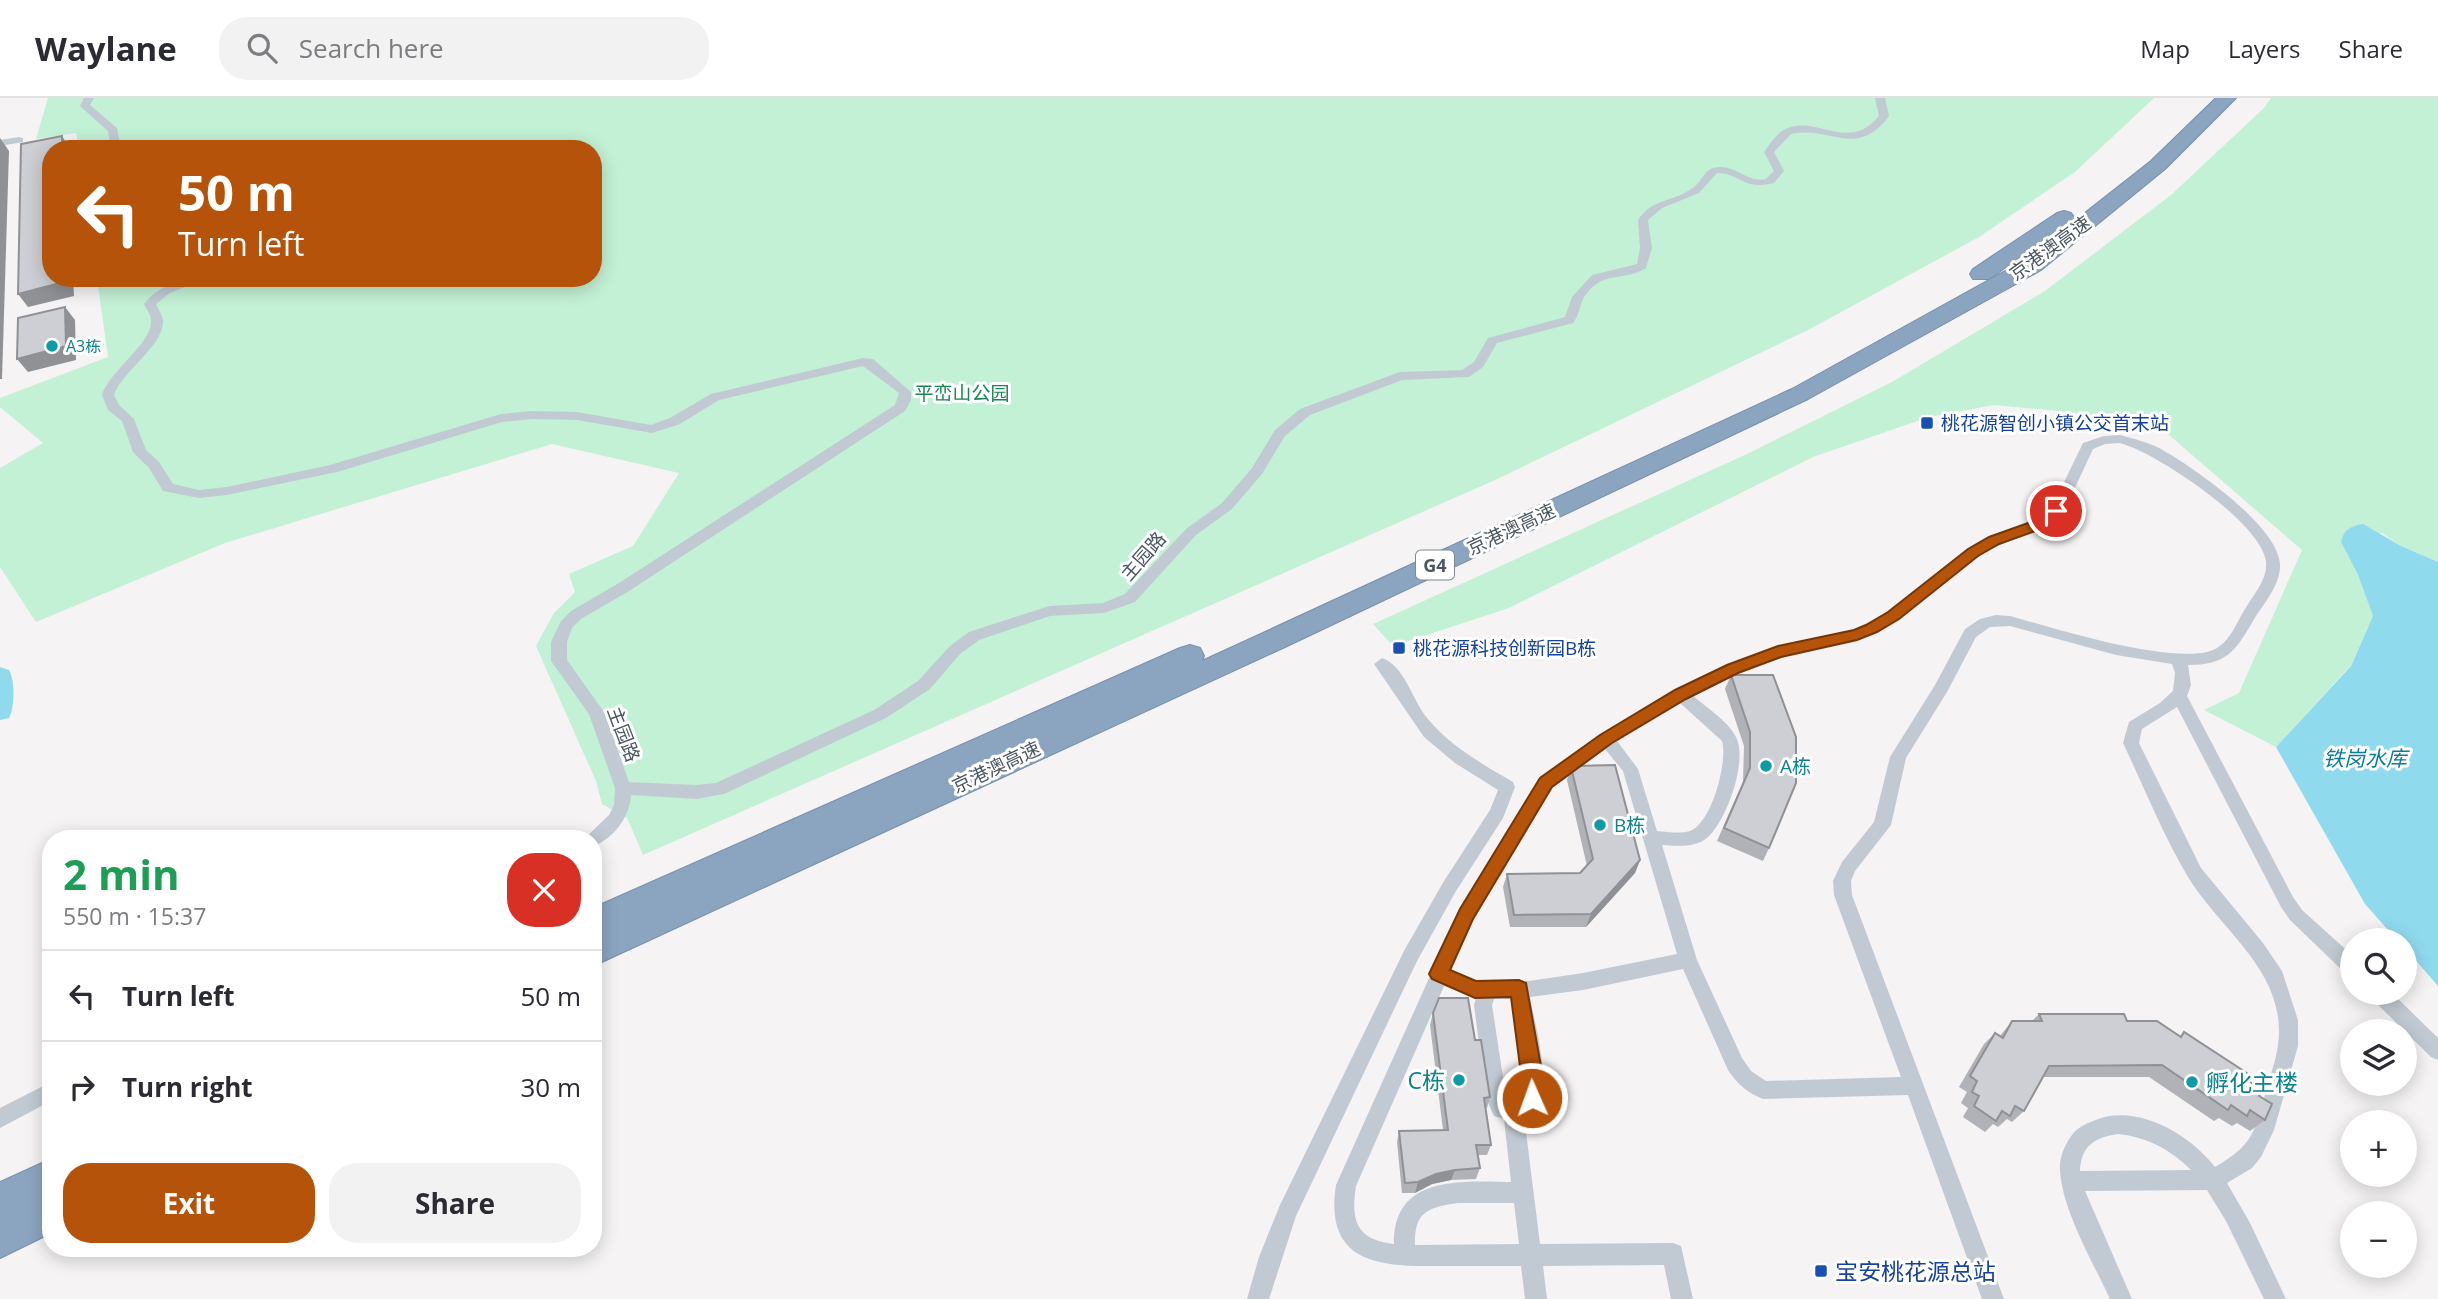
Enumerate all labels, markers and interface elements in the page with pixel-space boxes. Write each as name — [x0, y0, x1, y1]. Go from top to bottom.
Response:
search box — [219, 17, 709, 80]
text: Waylane — [35, 26, 177, 71]
icon: search — [243, 29, 281, 67]
text: Search here — [299, 30, 444, 66]
text: Map — [2140, 32, 2190, 65]
text: Layers — [2228, 32, 2301, 65]
text: Share — [2339, 32, 2403, 65]
text: 50 m — [178, 159, 295, 225]
icon: left — [63, 168, 154, 259]
street label: 京港澳高速 — [2004, 210, 2096, 286]
text: Turn left — [178, 222, 304, 265]
place label: A3栋 — [66, 335, 101, 357]
marker: A3栋 — [44, 338, 60, 354]
park label: 平峦山公园 — [914, 380, 1010, 406]
place label: 桃花源智创小镇公交首末站 — [1941, 410, 2169, 436]
marker: 桃花源智创小镇公交首末站 — [1919, 415, 1935, 431]
pin — [2026, 481, 2086, 541]
icon: arrive — [2037, 492, 2075, 530]
street label: 京港澳高速 — [1462, 497, 1560, 561]
street label: 主园路 — [1114, 526, 1172, 586]
road number: G4 — [1416, 550, 1454, 579]
place label: 桃花源科技创新园B栋 — [1413, 635, 1596, 661]
marker: 桃花源科技创新园B栋 — [1391, 640, 1407, 656]
street label: 主园路 — [602, 703, 646, 765]
street label: 京港澳高速 — [947, 735, 1045, 799]
water label: 铁岗水库 — [2323, 744, 2410, 772]
place label: A栋 — [1780, 753, 1811, 779]
marker: A栋 — [1758, 758, 1774, 774]
place label: B栋 — [1614, 812, 1645, 838]
marker: B栋 — [1592, 817, 1608, 833]
text: 2 min — [63, 845, 180, 902]
button: close — [507, 853, 581, 927]
text: 550 m · 15:37 — [63, 900, 206, 932]
map controls — [2340, 928, 2417, 1278]
button: search — [2340, 928, 2417, 1005]
icon: left — [63, 977, 101, 1015]
text: Turn left — [122, 978, 234, 1014]
text: 50 m — [520, 978, 581, 1014]
button: layers — [2340, 1019, 2417, 1096]
position arrow — [1495, 1061, 1569, 1135]
place label: C栋 — [1408, 1064, 1445, 1096]
place label: 孵化主楼 — [2206, 1066, 2298, 1098]
icon: right — [63, 1068, 101, 1106]
text: Turn right — [122, 1069, 253, 1105]
text: 30 m — [520, 1069, 581, 1105]
marker: C栋 — [1451, 1072, 1467, 1088]
marker: 孵化主楼 — [2184, 1074, 2200, 1090]
button: + — [2340, 1110, 2417, 1187]
button: Exit — [63, 1163, 315, 1243]
button: Share — [329, 1163, 581, 1243]
button: − — [2340, 1201, 2417, 1278]
place label: 宝安桃花源总站 — [1835, 1255, 1996, 1287]
marker: 宝安桃花源总站 — [1813, 1263, 1829, 1279]

